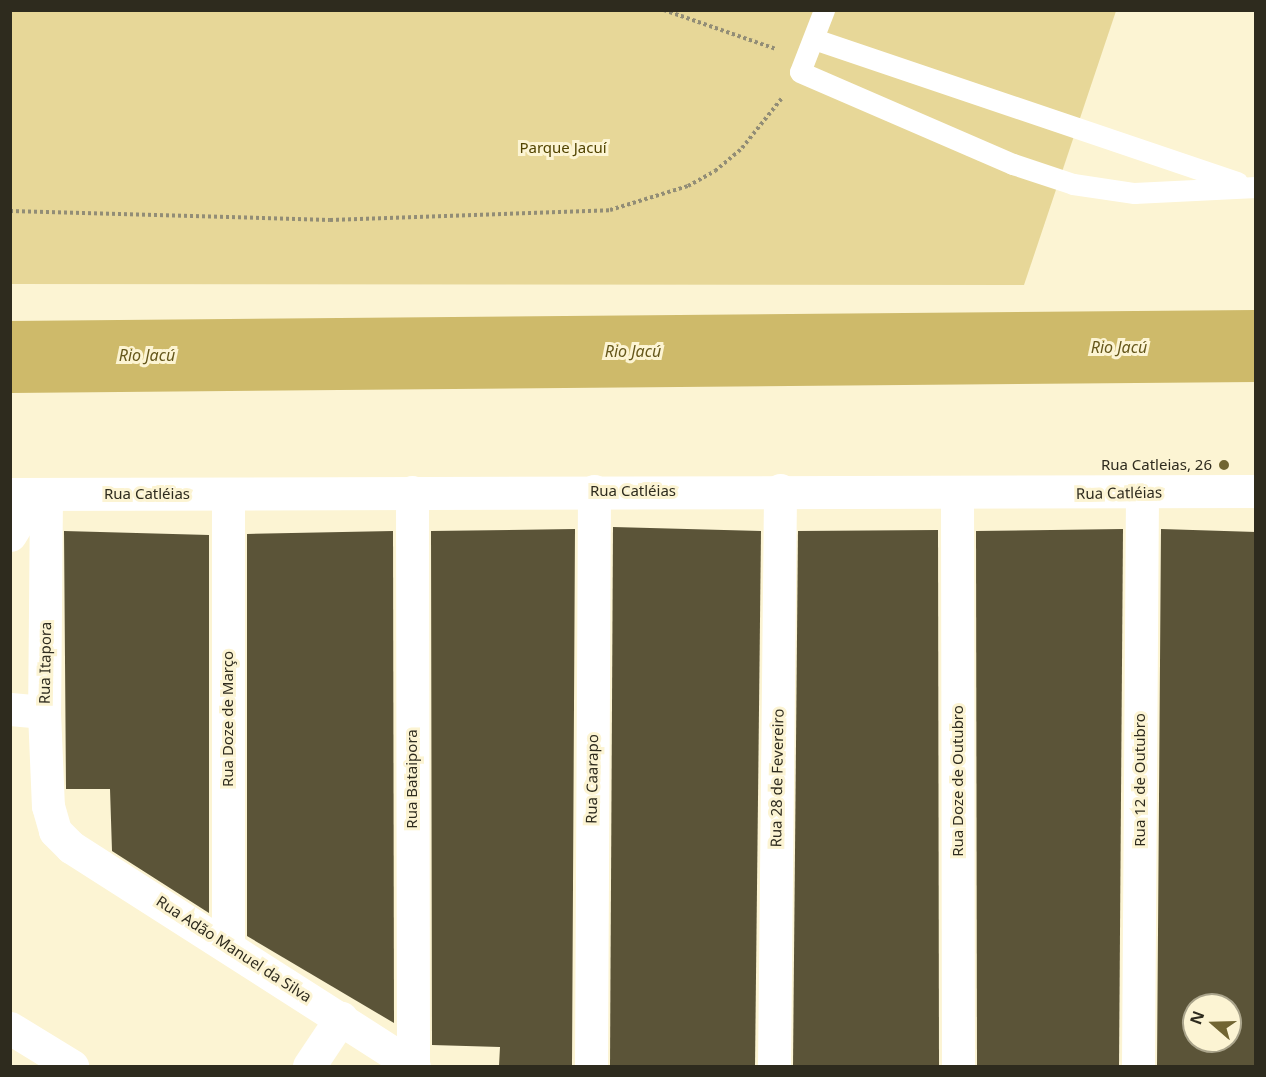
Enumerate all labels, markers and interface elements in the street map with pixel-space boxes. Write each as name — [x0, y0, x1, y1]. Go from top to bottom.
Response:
park label: Parque Jacuí — [519, 139, 607, 157]
water label: Rio Jacú — [1091, 337, 1147, 357]
water label: Rio Jacú — [605, 341, 661, 361]
water label: Rio Jacú — [119, 345, 175, 365]
place label: Rua Catleias, 26 — [1101, 456, 1212, 474]
marker: Rua Catleias, 26 — [1217, 458, 1231, 472]
street label: Rua Catléias — [590, 482, 676, 500]
street label: Rua Catléias — [1076, 483, 1162, 503]
street label: Rua Catléias — [104, 485, 190, 503]
street label: Rua Itapora — [35, 622, 55, 704]
street label: Rua Doze de Março — [219, 651, 237, 787]
street label: Rua Doze de Outubro — [949, 705, 967, 857]
street label: Rua 28 de Fevereiro — [767, 708, 787, 848]
street label: Rua 12 de Outubro — [1131, 713, 1149, 847]
street label: Rua Bataipora — [403, 729, 421, 829]
street label: Rua Caarapo — [582, 734, 602, 824]
street label: Rua Adão Manuel da Silva — [153, 892, 315, 1006]
north arrow — [1182, 993, 1242, 1053]
text: N — [1184, 1008, 1210, 1027]

